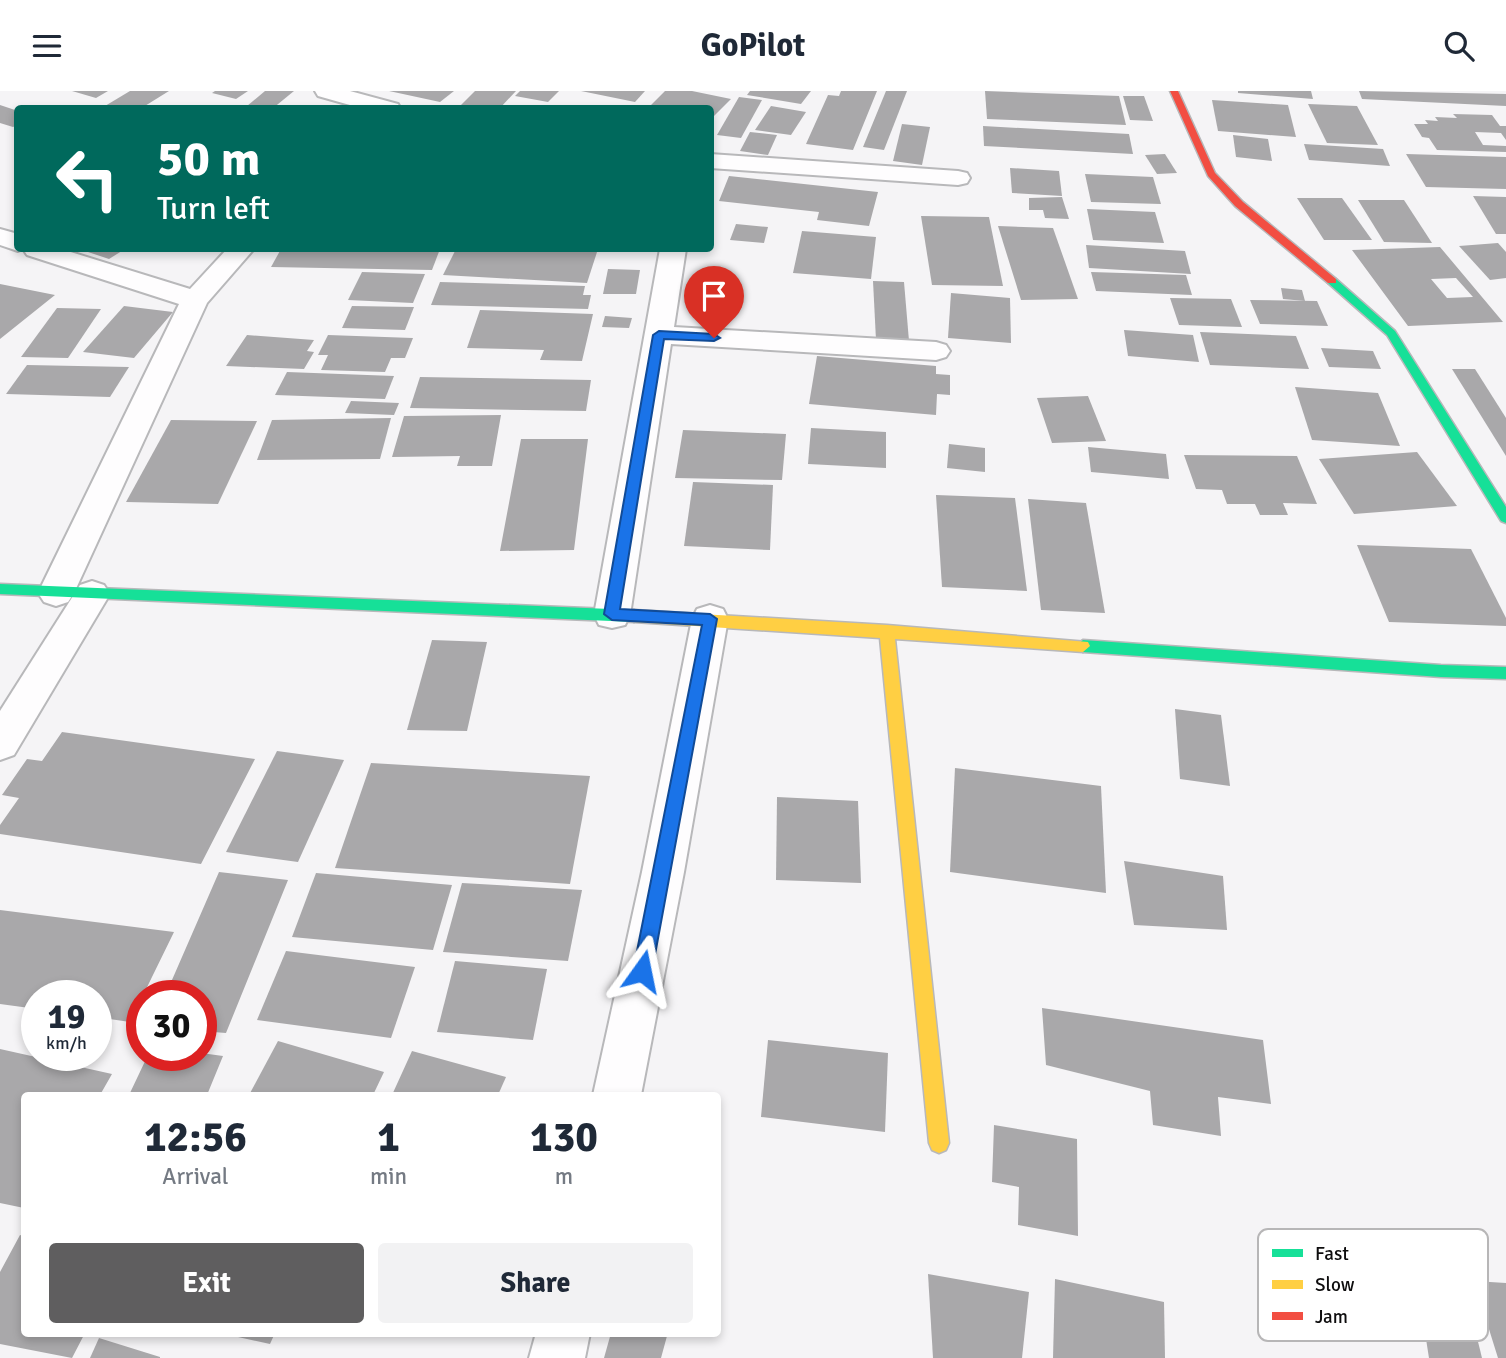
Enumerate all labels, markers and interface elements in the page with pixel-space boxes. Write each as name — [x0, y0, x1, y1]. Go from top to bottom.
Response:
text: GoPilot — [701, 26, 805, 65]
icon: menu — [28, 27, 66, 65]
icon: search — [1440, 27, 1478, 65]
text: 50 m — [157, 129, 260, 189]
icon: left — [42, 133, 133, 224]
text: Turn left — [157, 189, 270, 228]
pin — [684, 266, 744, 338]
icon: arrive — [695, 277, 733, 315]
position arrow — [605, 934, 679, 1008]
speed limit sign: 30 — [126, 980, 217, 1071]
text: 19 — [48, 995, 85, 1038]
text: km/h — [46, 1032, 87, 1054]
text: 12:56 — [144, 1112, 247, 1163]
text: 1 — [377, 1112, 400, 1163]
text: 130 — [530, 1112, 598, 1163]
text: Arrival — [162, 1162, 229, 1191]
text: min — [370, 1162, 407, 1191]
text: m — [555, 1162, 573, 1191]
legend — [1258, 1229, 1488, 1341]
text: Fast — [1315, 1242, 1349, 1266]
button: Exit — [49, 1243, 364, 1323]
button: Share — [378, 1243, 693, 1323]
text: Slow — [1315, 1273, 1355, 1297]
text: Jam — [1315, 1305, 1348, 1329]

